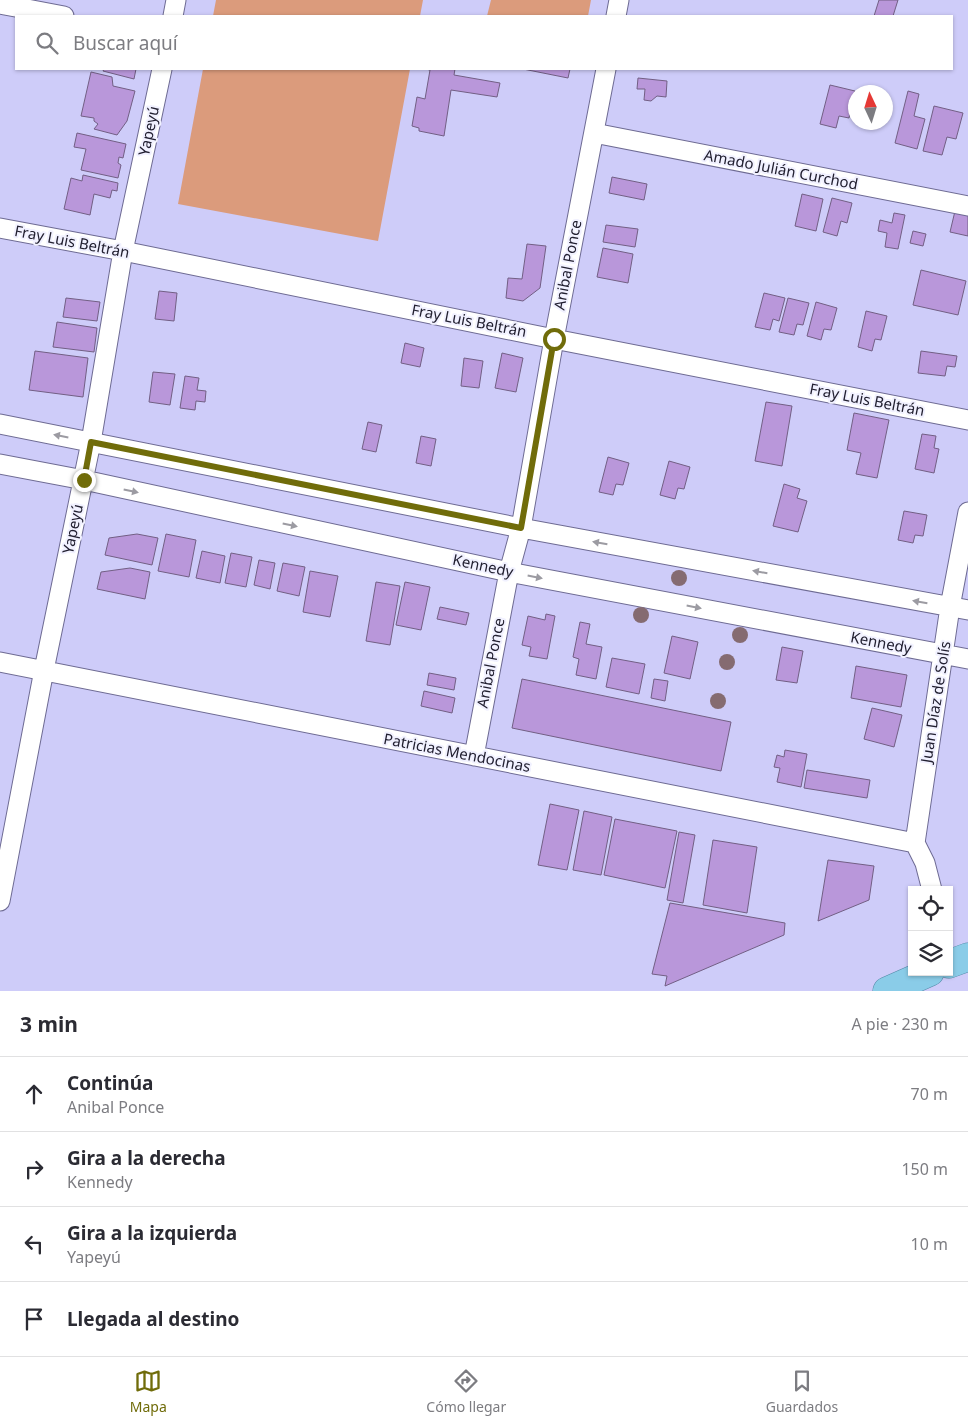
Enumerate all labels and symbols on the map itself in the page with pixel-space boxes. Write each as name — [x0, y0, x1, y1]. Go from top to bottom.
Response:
north arrow — [848, 85, 893, 130]
street label: Yapeyú — [133, 104, 163, 158]
street label: Amado Julián Curchod — [703, 144, 860, 194]
street label: Anibal Ponce — [548, 218, 586, 311]
street label: Fray Luis Beltrán — [13, 220, 131, 262]
street label: Fray Luis Beltrán — [410, 299, 528, 341]
route start — [543, 328, 566, 351]
street label: Fray Luis Beltrán — [808, 378, 926, 420]
one-way arrow — [52, 432, 68, 440]
route end — [73, 469, 96, 492]
one-way arrow — [124, 487, 140, 495]
street label: Yapeyú — [57, 502, 87, 556]
one-way arrow — [283, 521, 298, 529]
one-way arrow — [592, 538, 608, 546]
street label: Kennedy — [451, 549, 516, 581]
one-way arrow — [753, 568, 768, 576]
one-way arrow — [527, 573, 543, 581]
one-way arrow — [912, 597, 928, 605]
one-way arrow — [687, 604, 703, 612]
street label: Anibal Ponce — [471, 616, 509, 709]
street label: Kennedy — [849, 626, 914, 658]
street label: Juan Díaz de Solís — [915, 640, 955, 766]
street label: Patricias Mendocinas — [382, 728, 532, 776]

